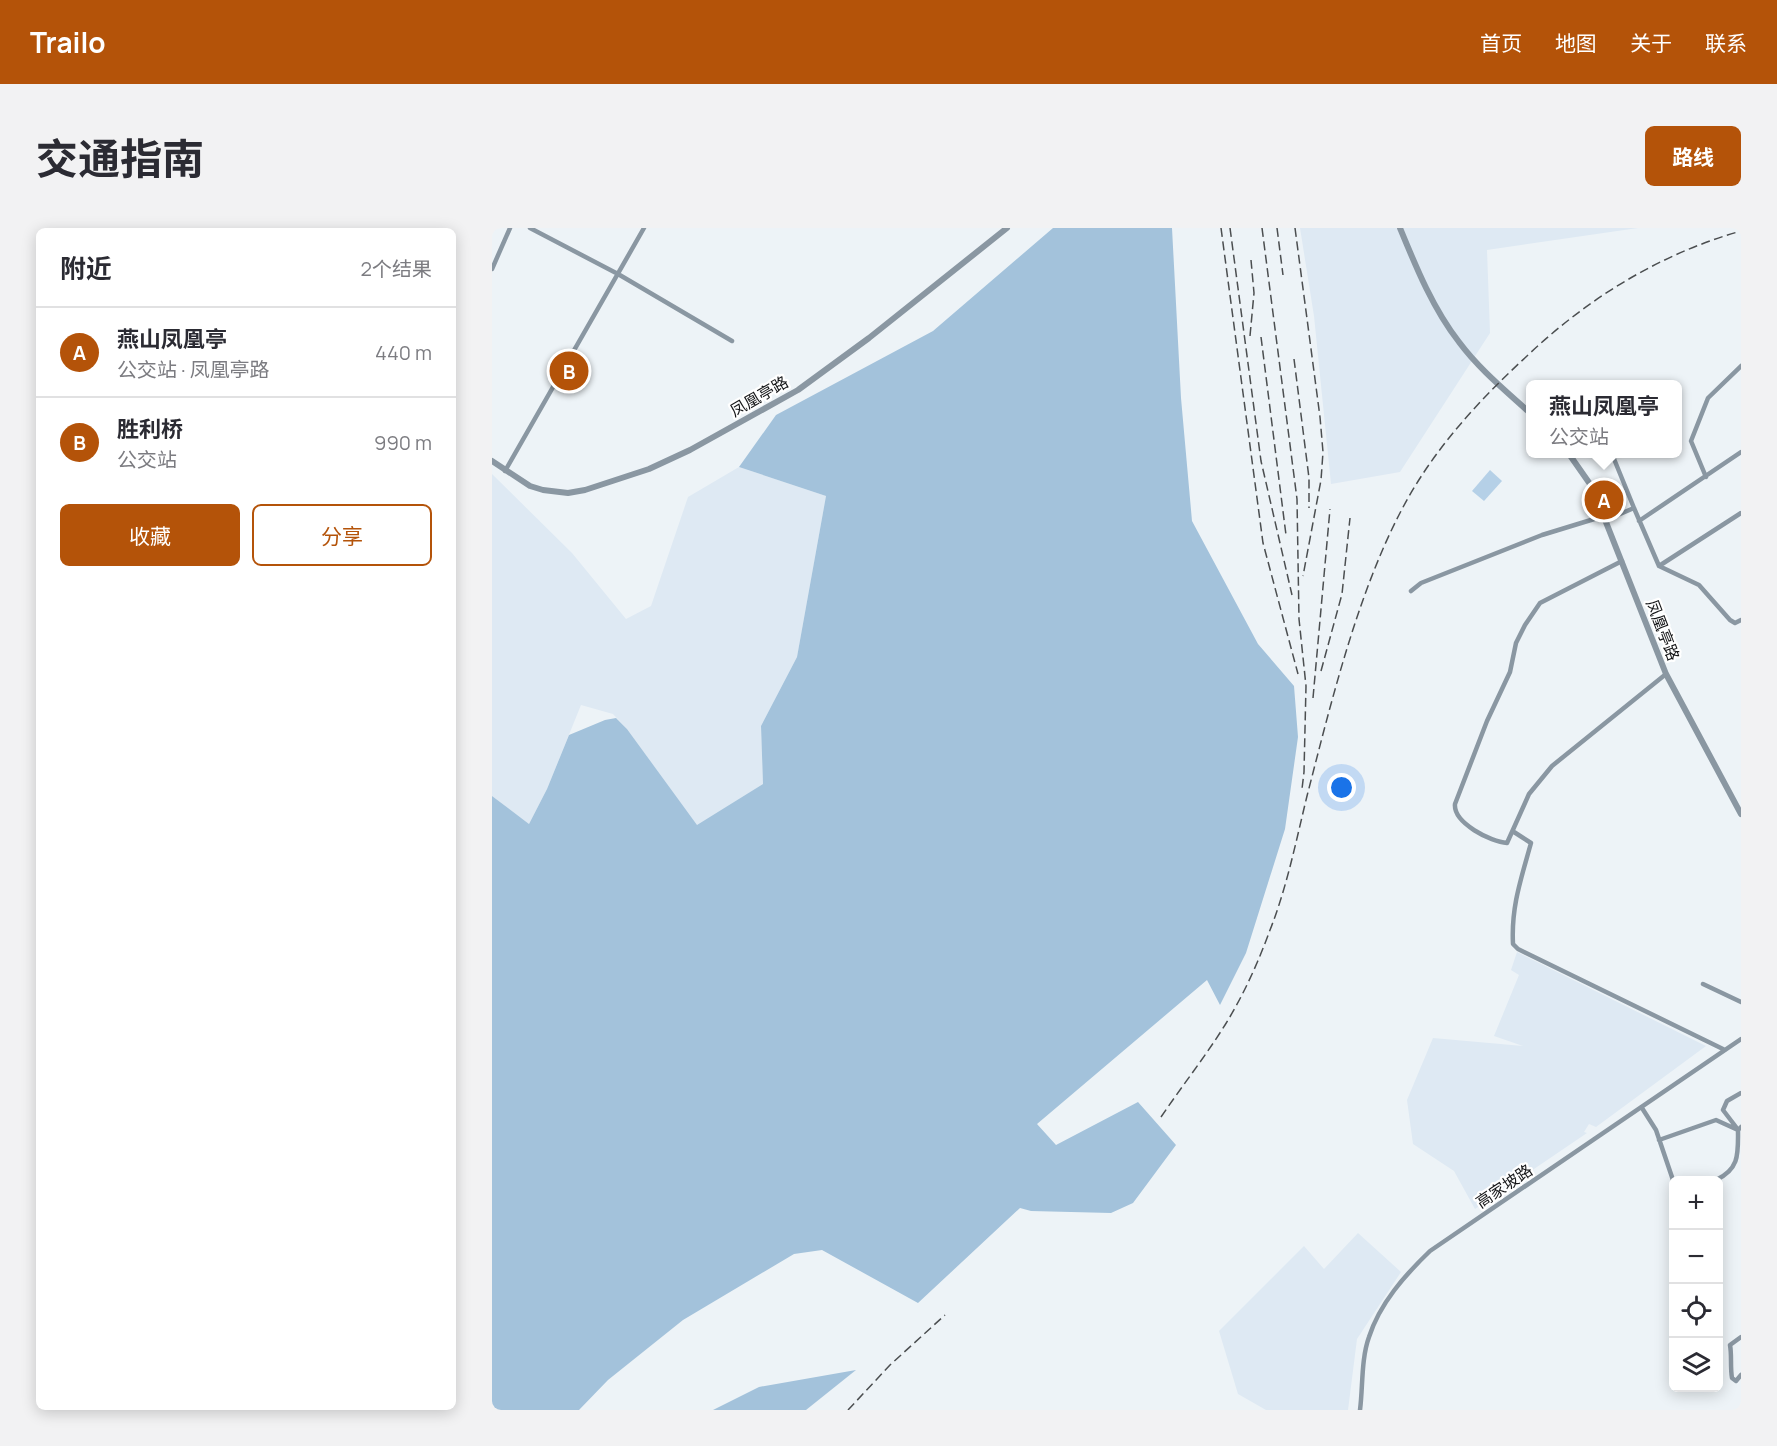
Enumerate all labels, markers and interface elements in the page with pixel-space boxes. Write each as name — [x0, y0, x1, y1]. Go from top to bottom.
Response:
text: Trailo — [30, 23, 106, 61]
text: 首页 — [1480, 29, 1522, 57]
text: 地图 — [1555, 29, 1597, 57]
text: 关于 — [1630, 29, 1672, 57]
text: 联系 — [1705, 29, 1747, 57]
button: 路线 — [1645, 126, 1741, 186]
text: 交通指南 — [36, 129, 204, 187]
text: 附近 — [60, 250, 112, 286]
text: 2个结果 — [361, 255, 432, 282]
text: 燕山凤凰亭 — [117, 324, 227, 354]
text: A — [73, 339, 86, 366]
text: 440 m — [375, 339, 432, 366]
pin: B — [550, 348, 589, 394]
text: 公交站 · 凤凰亭路 — [117, 356, 270, 383]
street label: 凤凰亭路 — [726, 370, 792, 422]
popup — [1526, 380, 1682, 458]
text: 燕山凤凰亭 — [1549, 391, 1659, 421]
text: 胜利桥 — [117, 414, 183, 444]
text: 公交站 — [1549, 423, 1609, 450]
text: B — [73, 429, 86, 456]
text: 990 m — [374, 429, 432, 456]
text: 公交站 — [117, 446, 177, 473]
pin: A — [1584, 478, 1624, 522]
button: 收藏 — [60, 504, 240, 566]
button: 分享 — [252, 504, 432, 566]
street label: 凤凰亭路 — [1641, 596, 1685, 664]
your location — [1327, 773, 1356, 802]
street label: 高家坡路 — [1471, 1159, 1537, 1213]
map controls — [1669, 1176, 1723, 1392]
button: + — [1669, 1176, 1723, 1230]
button: − — [1669, 1230, 1723, 1284]
button: locate — [1669, 1284, 1723, 1338]
button: layers — [1669, 1338, 1723, 1392]

